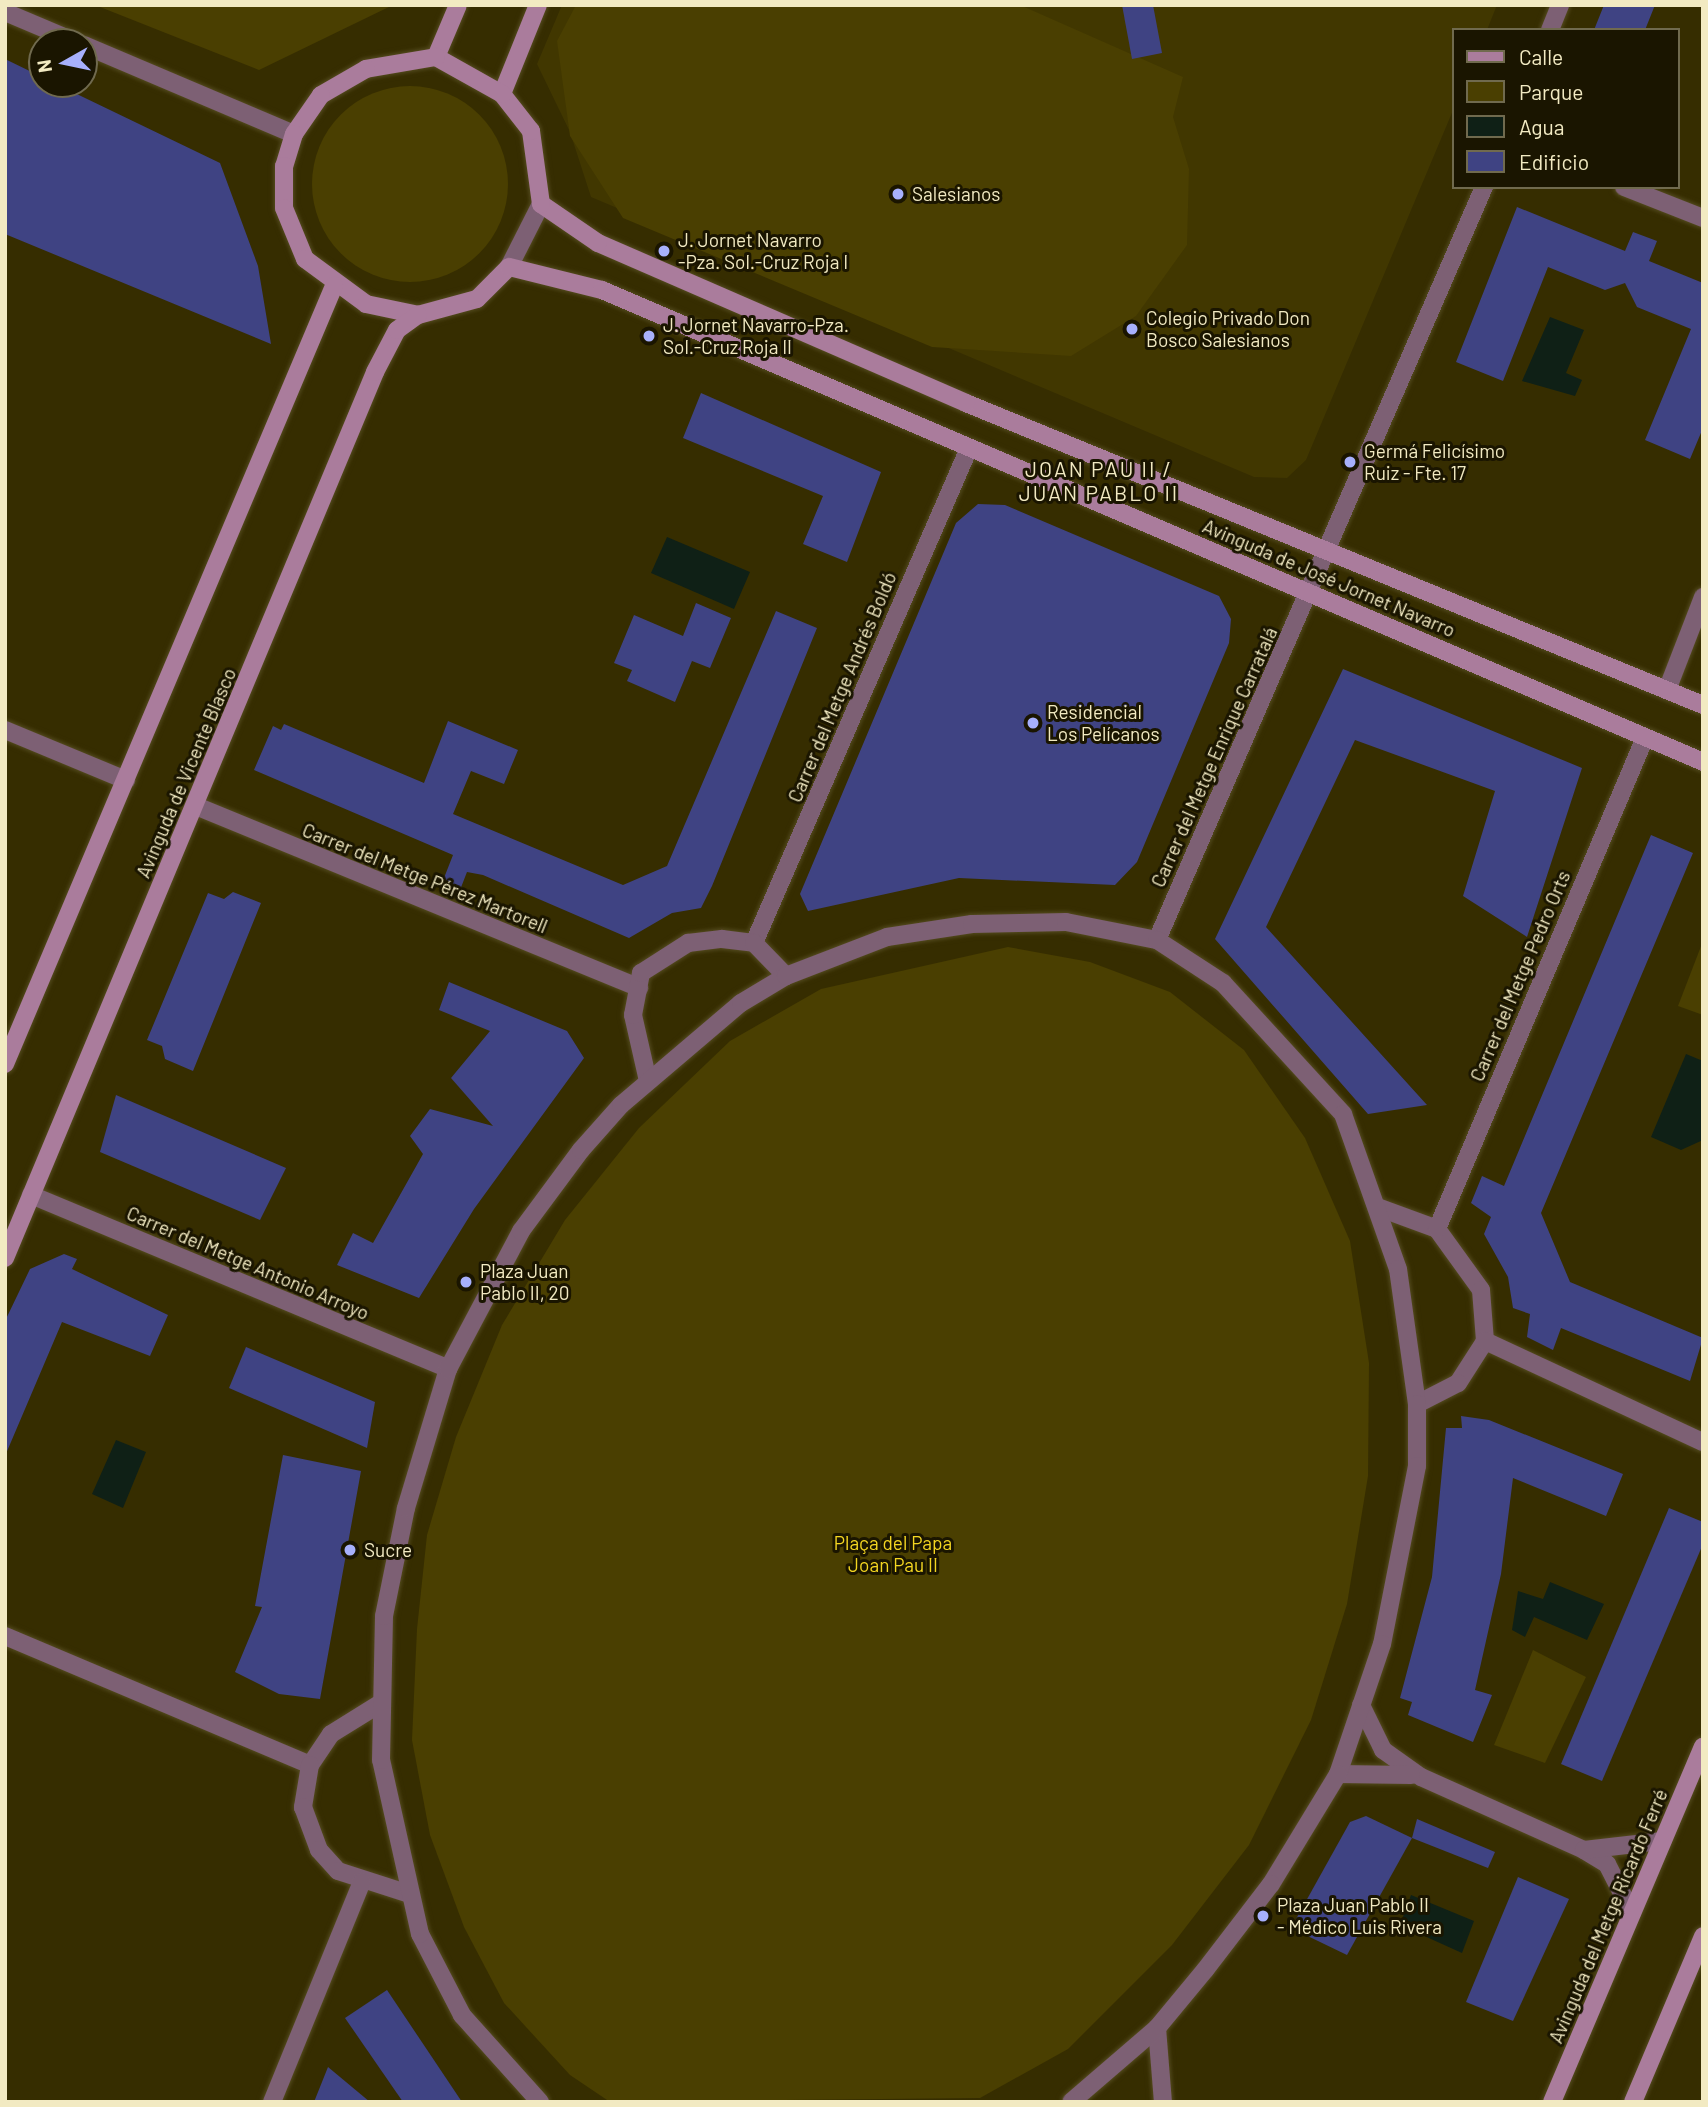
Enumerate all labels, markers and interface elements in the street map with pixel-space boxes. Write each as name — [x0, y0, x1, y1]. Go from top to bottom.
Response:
north arrow — [28, 28, 98, 98]
legend — [1452, 28, 1680, 189]
text: Calle — [1519, 44, 1563, 69]
text: N — [31, 58, 56, 74]
text: Parque — [1519, 79, 1584, 104]
text: Agua — [1519, 114, 1565, 139]
text: Edificio — [1519, 149, 1589, 174]
place label: Salesianos — [912, 183, 1000, 205]
marker: Salesianos — [890, 186, 906, 202]
place label: J. Jornet Navarro -Pza. Sol.-Cruz Roja I — [678, 229, 848, 273]
marker: J. Jornet Navarro -Pza. Sol.-Cruz Roja I — [656, 243, 672, 259]
place label: Colegio Privado Don Bosco Salesianos — [1146, 307, 1310, 351]
place label: J. Jornet Navarro-Pza. Sol.-Cruz Roja II — [663, 314, 849, 358]
marker: Colegio Privado Don Bosco Salesianos — [1124, 321, 1140, 337]
marker: J. Jornet Navarro-Pza. Sol.-Cruz Roja II — [641, 328, 657, 344]
place label: Germá Felicísimo Ruiz - Fte. 17 — [1364, 440, 1505, 484]
marker: Germá Felicísimo Ruiz - Fte. 17 — [1342, 454, 1358, 470]
district label: JOAN PAU II / JUAN PABLO II — [1020, 456, 1178, 506]
street label: Avinguda de José Jornet Navarro — [1199, 514, 1459, 642]
street label: Carrer del Metge Andrés Boldó — [783, 569, 901, 805]
street label: Carrer del Metge Enrique Carratalá — [1146, 623, 1282, 891]
street label: Avinguda de Vicente Blasco — [131, 665, 241, 881]
place label: Residencial Los Pelícanos — [1047, 701, 1160, 745]
marker: Residencial Los Pelícanos — [1025, 715, 1041, 731]
street label: Carrer del Metge Pérez Martorell — [299, 818, 551, 938]
street label: Carrer del Metge Pedro Orts — [1465, 867, 1575, 1085]
street label: Carrer del Metge Antonio Arroyo — [123, 1202, 373, 1324]
place label: Plaza Juan Pablo II, 20 — [480, 1260, 569, 1304]
marker: Plaza Juan Pablo II, 20 — [458, 1274, 474, 1290]
park label: Plaça del Papa Joan Pau II — [834, 1532, 952, 1576]
place label: Sucre — [364, 1539, 412, 1561]
marker: Sucre — [342, 1542, 358, 1558]
street label: Avinguda del Metge Ricardo Ferré — [1544, 1785, 1672, 2047]
place label: Plaza Juan Pablo II - Médico Luis Rivera — [1277, 1894, 1442, 1938]
marker: Plaza Juan Pablo II - Médico Luis Rivera — [1255, 1908, 1271, 1924]

